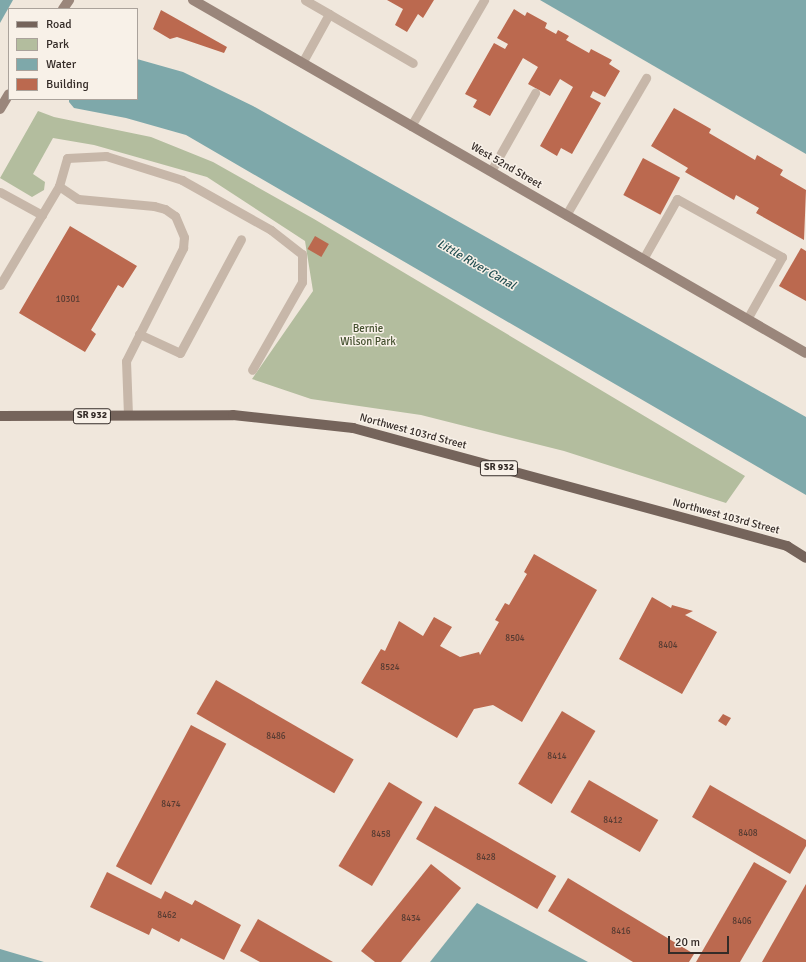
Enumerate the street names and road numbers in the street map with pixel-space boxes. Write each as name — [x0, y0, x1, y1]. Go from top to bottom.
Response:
street label: West 52nd Street — [468, 140, 544, 192]
road number: SR 932 — [72, 408, 112, 424]
street label: Northwest 103rd Street — [358, 411, 468, 453]
road number: SR 932 — [479, 460, 519, 476]
street label: Northwest 103rd Street — [671, 496, 781, 538]

